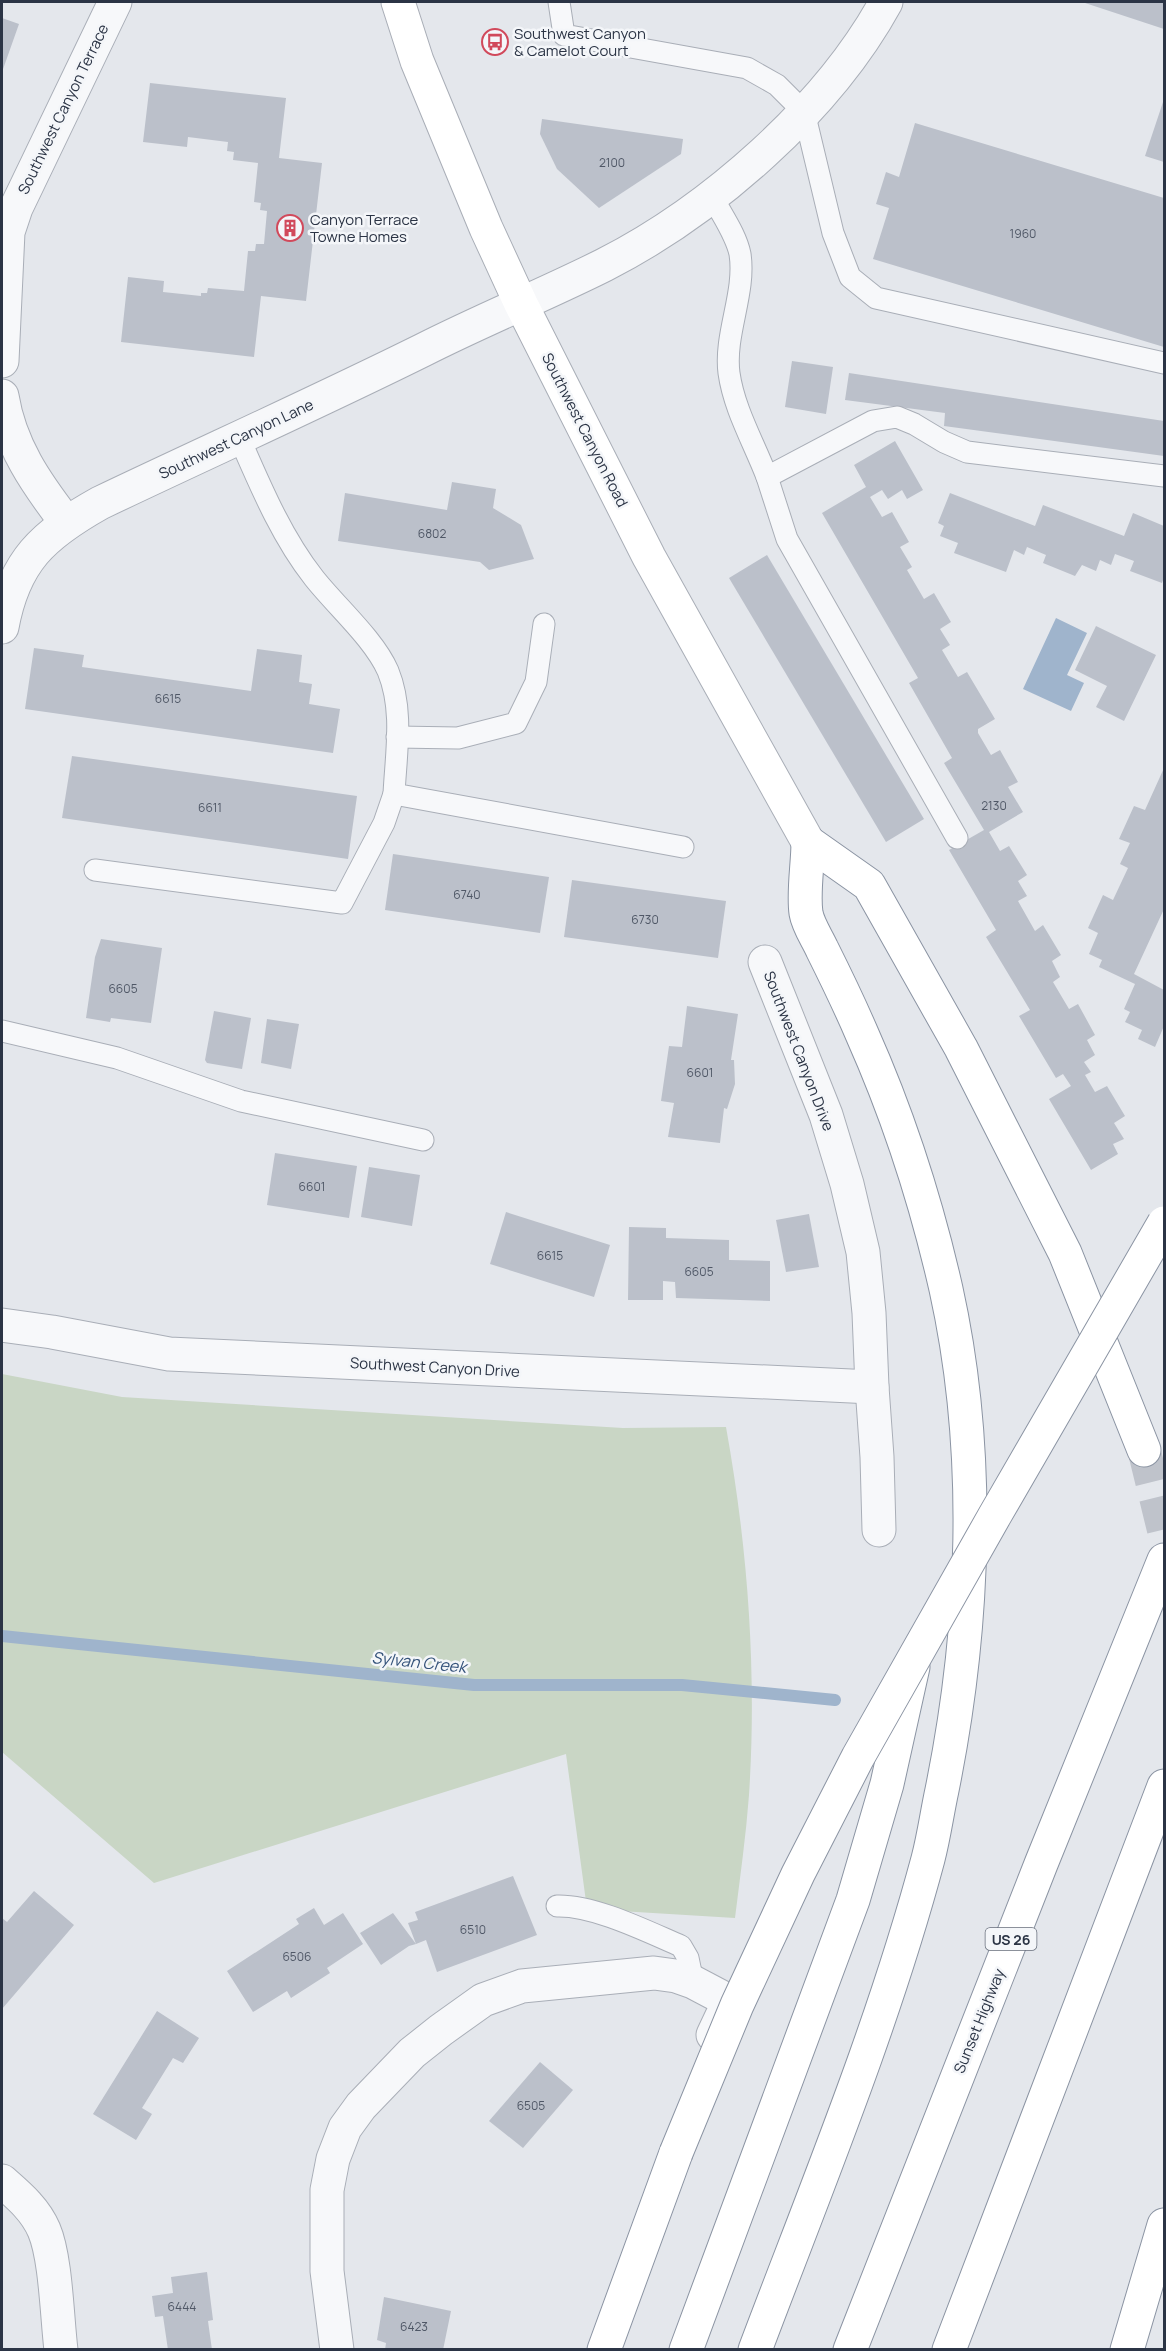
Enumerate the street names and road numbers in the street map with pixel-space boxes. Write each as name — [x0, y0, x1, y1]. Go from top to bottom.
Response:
street label: Southwest Canyon Terrace — [13, 20, 114, 198]
street label: Southwest Canyon Road — [537, 349, 633, 511]
street label: Southwest Canyon Lane — [155, 394, 317, 484]
street label: Southwest Canyon Drive — [759, 968, 839, 1134]
street label: Southwest Canyon Drive — [350, 1352, 521, 1382]
road number: US 26 — [986, 1928, 1036, 1950]
street label: Sunset Highway — [948, 1965, 1010, 2076]

